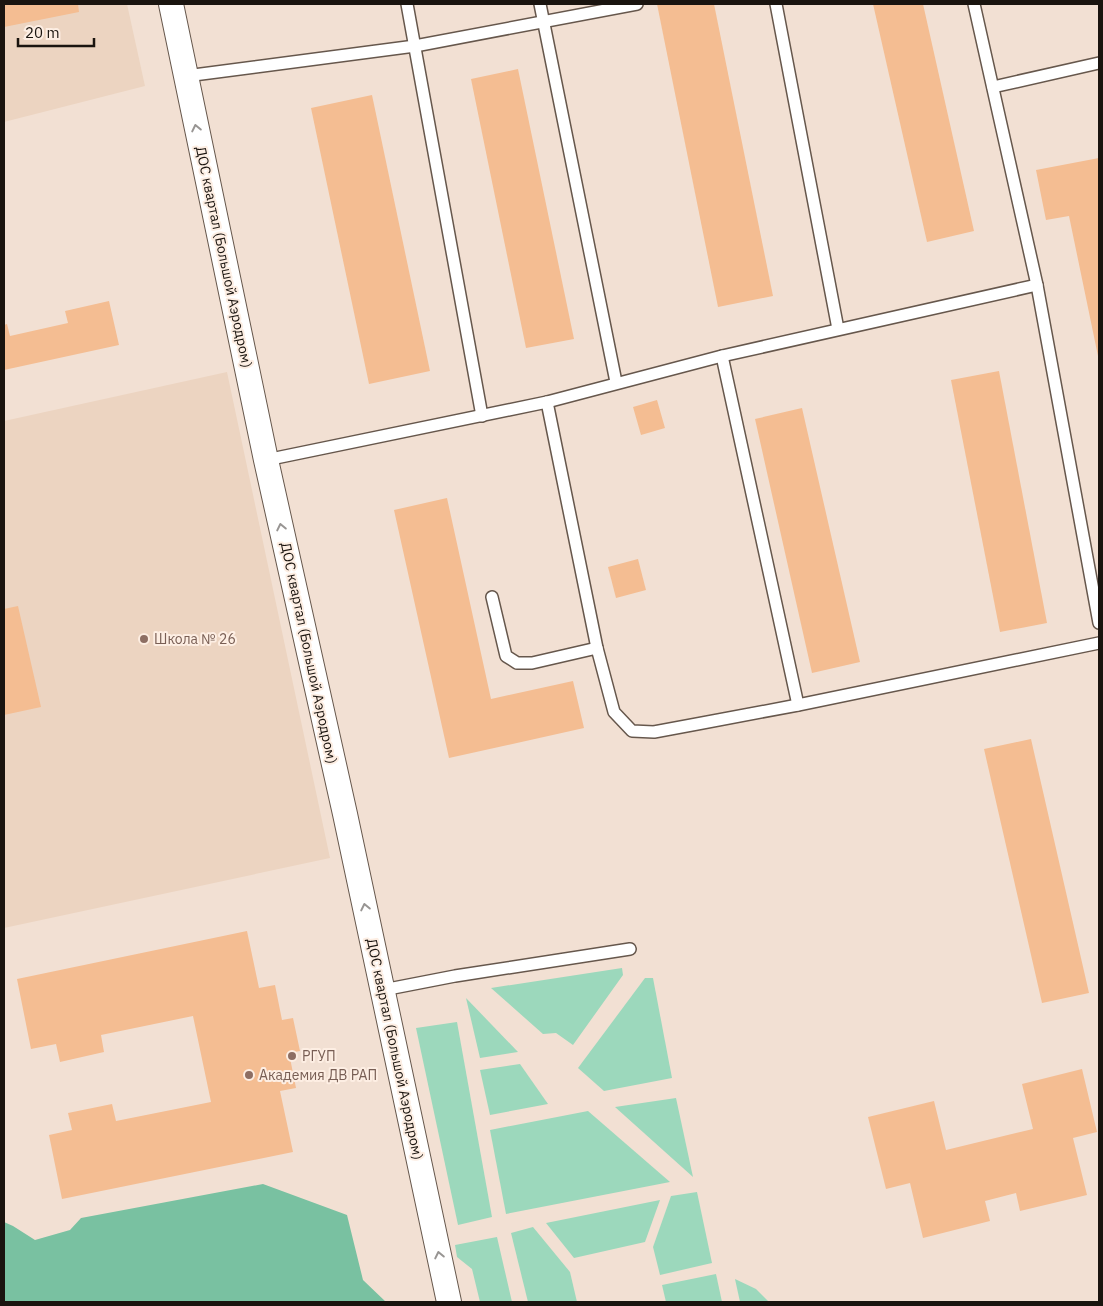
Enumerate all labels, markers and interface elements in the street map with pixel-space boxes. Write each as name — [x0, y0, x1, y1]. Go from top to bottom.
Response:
scale bar — [18, 15, 94, 47]
text: 20 m — [25, 23, 60, 42]
one-way arrow — [192, 124, 202, 132]
street label: ДОС квартал (Большой Аэродром) — [192, 145, 256, 369]
one-way arrow — [276, 522, 287, 531]
street label: ДОС квартал (Большой Аэродром) — [277, 541, 341, 765]
place label: Школа № 26 — [154, 630, 236, 648]
marker: Школа № 26 — [138, 633, 150, 645]
one-way arrow — [360, 903, 371, 912]
street label: ДОС квартал (Большой Аэродром) — [363, 937, 427, 1161]
place label: РГУП — [302, 1047, 336, 1065]
marker: РГУП — [286, 1050, 298, 1062]
place label: Академия ДВ РАП — [259, 1066, 377, 1084]
marker: Академия ДВ РАП — [243, 1069, 255, 1081]
one-way arrow — [434, 1250, 445, 1259]

